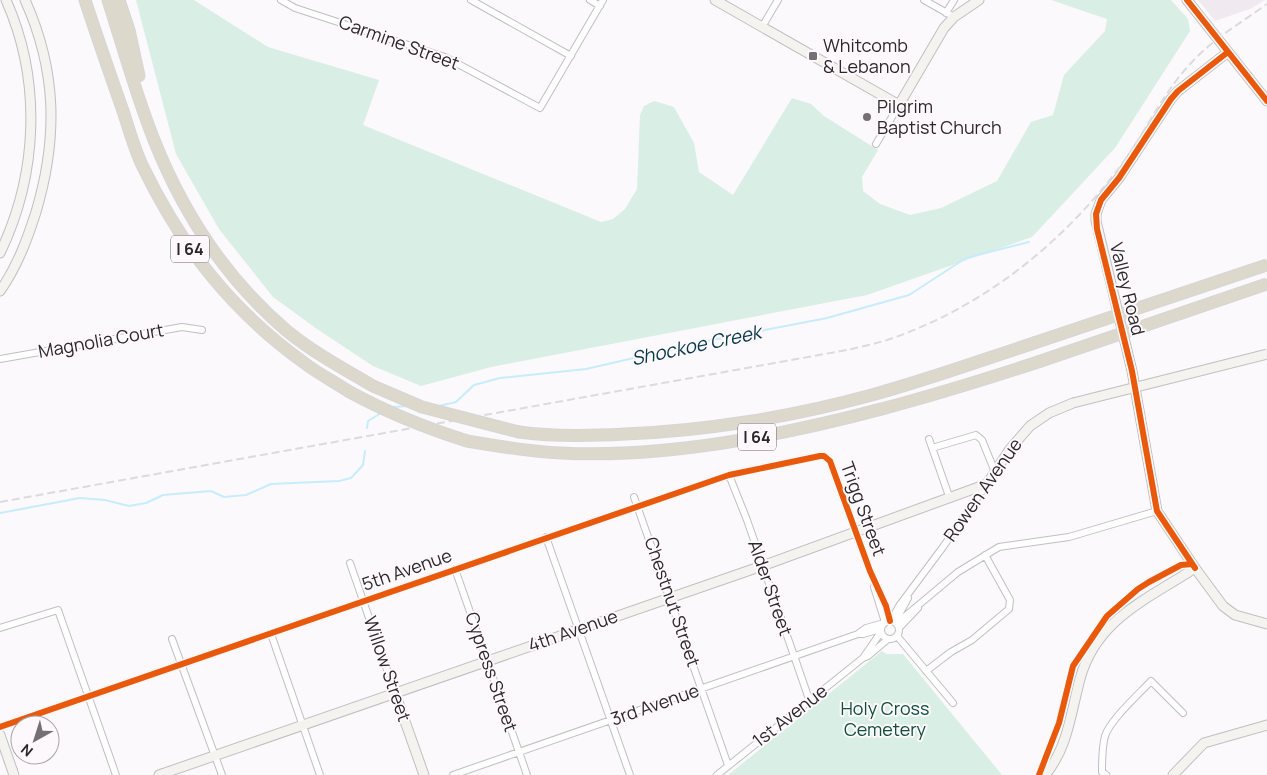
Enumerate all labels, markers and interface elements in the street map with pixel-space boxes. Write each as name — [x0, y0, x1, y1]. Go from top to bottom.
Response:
street label: Carmine Street — [336, 9, 463, 75]
place label: Whitcomb & Lebanon — [823, 33, 911, 78]
marker: Whitcomb & Lebanon — [807, 50, 819, 62]
place label: Pilgrim Baptist Church — [877, 94, 1002, 139]
marker: Pilgrim Baptist Church — [861, 111, 873, 123]
road number: I 64 — [171, 235, 209, 262]
street label: Valley Road — [1105, 240, 1151, 338]
street label: Magnolia Court — [36, 317, 165, 363]
water label: Shockoe Creek — [629, 318, 766, 371]
road number: I 64 — [738, 424, 776, 451]
street label: Rowen Avenue — [938, 433, 1027, 546]
street label: Trigg Street — [836, 458, 892, 559]
street label: Chestnut Street — [639, 534, 706, 670]
street label: Alder Street — [743, 537, 799, 639]
street label: 5th Avenue — [359, 542, 455, 596]
street label: 4th Avenue — [524, 603, 621, 657]
street label: Cypress Street — [460, 609, 524, 735]
street label: Willow Street — [359, 613, 417, 724]
street label: 3rd Avenue — [607, 678, 702, 730]
street label: 1st Avenue — [747, 678, 832, 752]
park label: Holy Cross Cemetery — [841, 696, 929, 741]
north arrow — [10, 715, 60, 765]
text: N — [17, 740, 36, 761]

